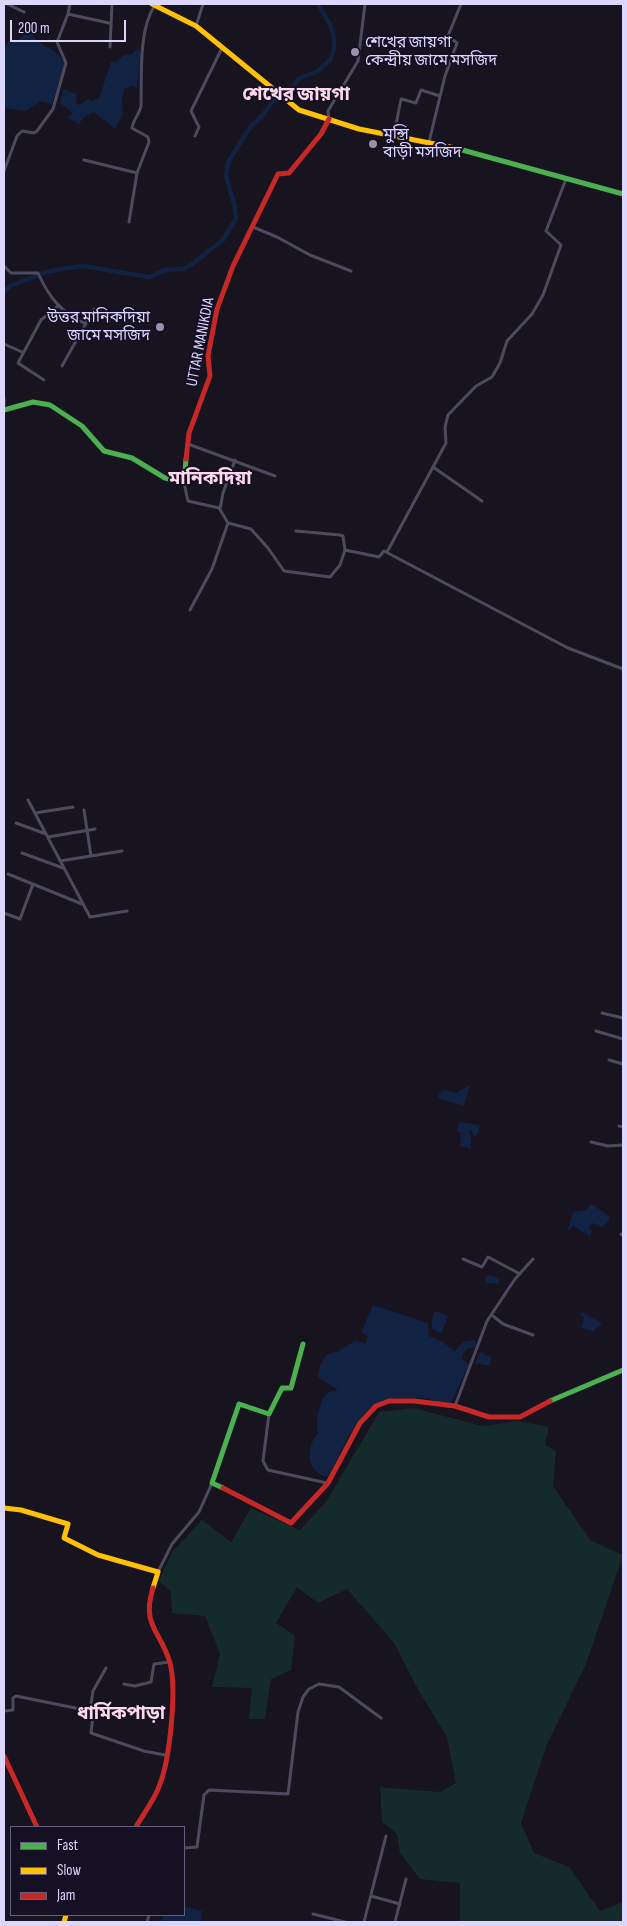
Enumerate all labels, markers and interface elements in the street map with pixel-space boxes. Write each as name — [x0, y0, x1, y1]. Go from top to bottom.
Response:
scale bar — [12, 10, 129, 42]
text: 200 m — [18, 19, 50, 38]
place label: শেখের জায়গা কেন্দ্রীয় জামে মসজিদ — [365, 33, 497, 71]
marker: শেখের জায়গা কেন্দ্রীয় জামে মসজিদ — [349, 46, 361, 58]
district label: শেখের জায়গা — [242, 84, 350, 106]
place label: মুন্সি বাড়ী মসজিদ — [383, 125, 462, 163]
marker: মুন্সি বাড়ী মসজিদ — [367, 138, 379, 150]
street label: UTTAR MANIKDIA — [183, 296, 219, 388]
place label: উত্তর মানিকদিয়া জামে মসজিদ — [47, 308, 150, 346]
marker: উত্তর মানিকদিয়া জামে মসজিদ — [154, 321, 166, 333]
district label: মানিকদিয়া — [168, 468, 252, 490]
district label: ধার্মিকপাড়া — [77, 1703, 165, 1725]
legend — [10, 1826, 185, 1916]
text: Fast — [57, 1836, 78, 1855]
text: Slow — [57, 1861, 81, 1880]
text: Jam — [57, 1886, 75, 1905]

